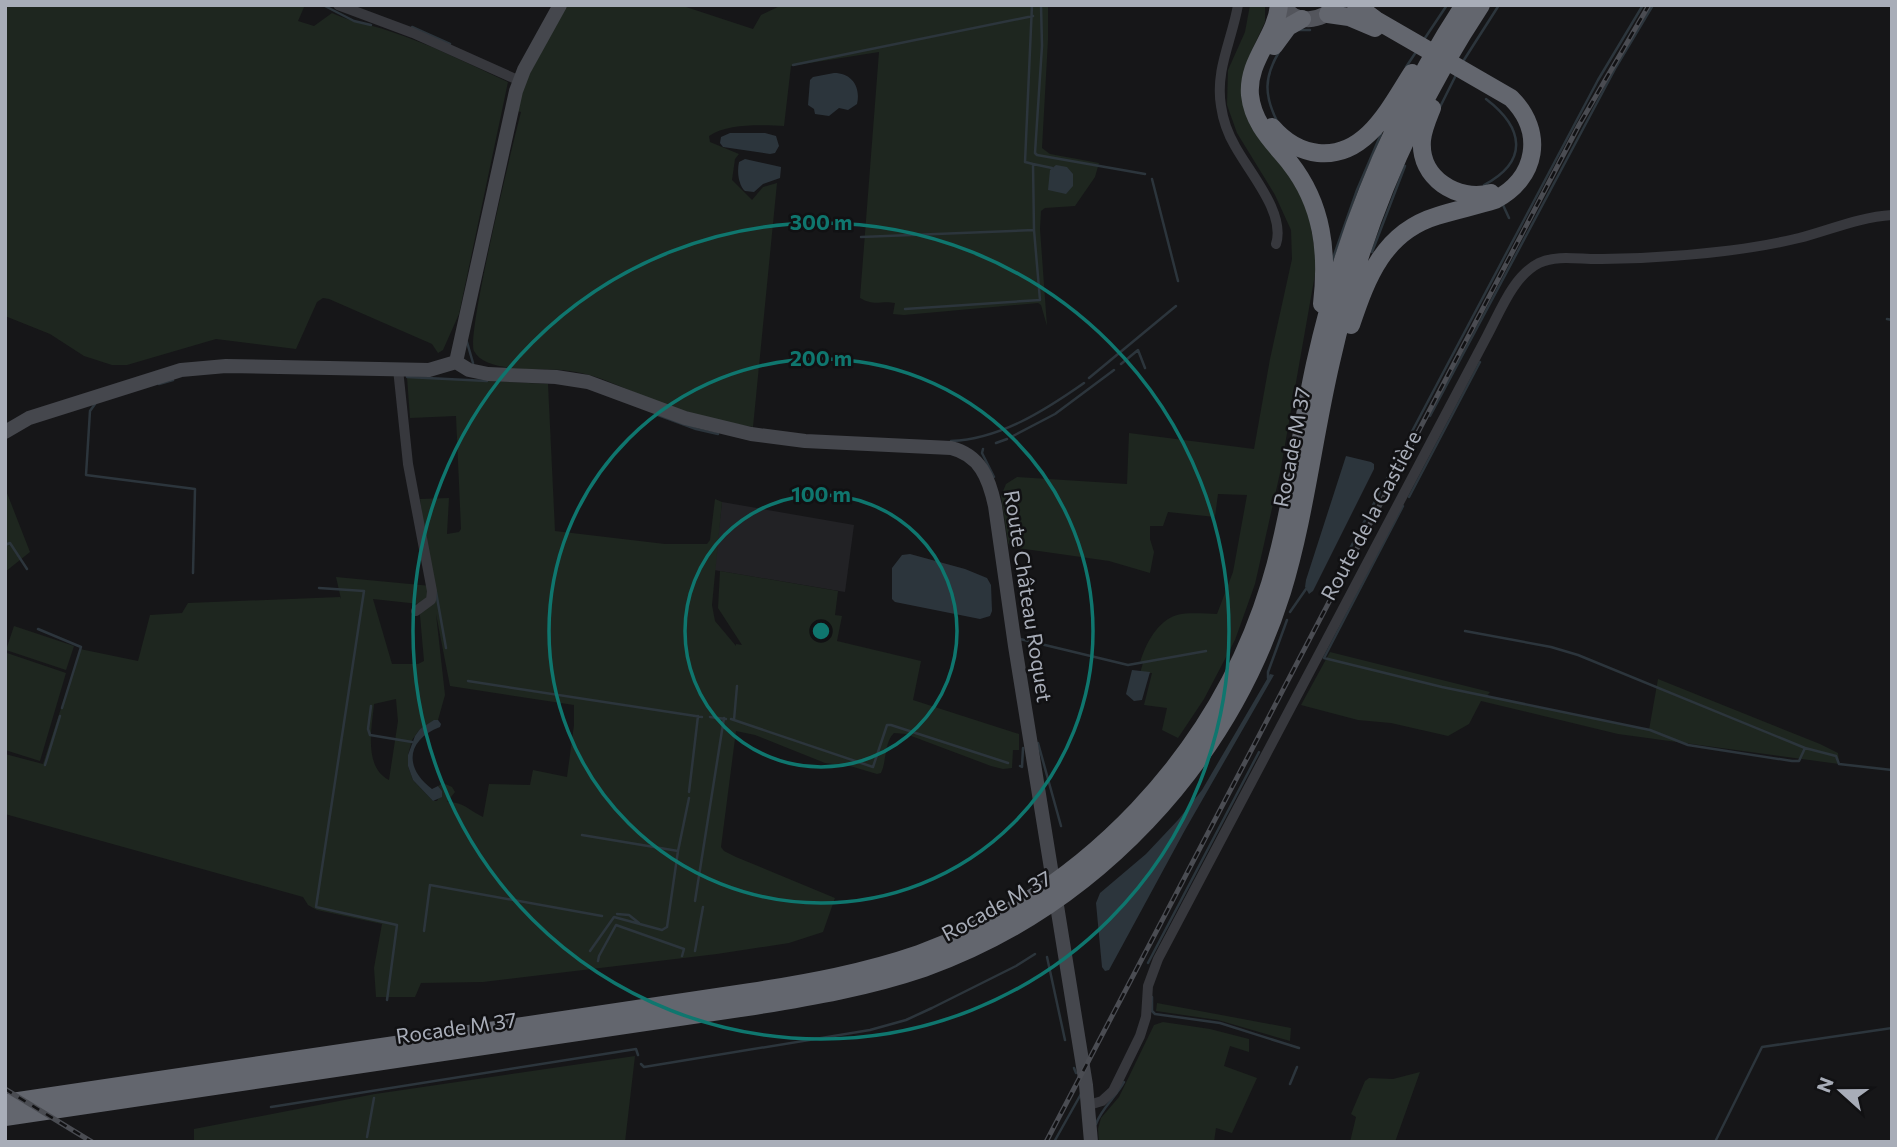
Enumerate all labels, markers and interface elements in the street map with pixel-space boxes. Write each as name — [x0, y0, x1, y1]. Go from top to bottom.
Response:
text: 300 m — [790, 209, 852, 234]
text: 200 m — [790, 345, 852, 370]
street label: Rocade M 37 — [1267, 385, 1315, 509]
street label: Route de la Gastière — [1315, 426, 1425, 604]
text: 100 m — [791, 481, 851, 506]
street label: Route Château Roquet — [1000, 488, 1058, 704]
centre of rings — [809, 619, 833, 643]
street label: Rocade M 37 — [937, 865, 1055, 945]
street label: Rocade M 37 — [394, 1006, 518, 1048]
north arrow — [1806, 1056, 1876, 1126]
text: N — [1811, 1074, 1838, 1096]

